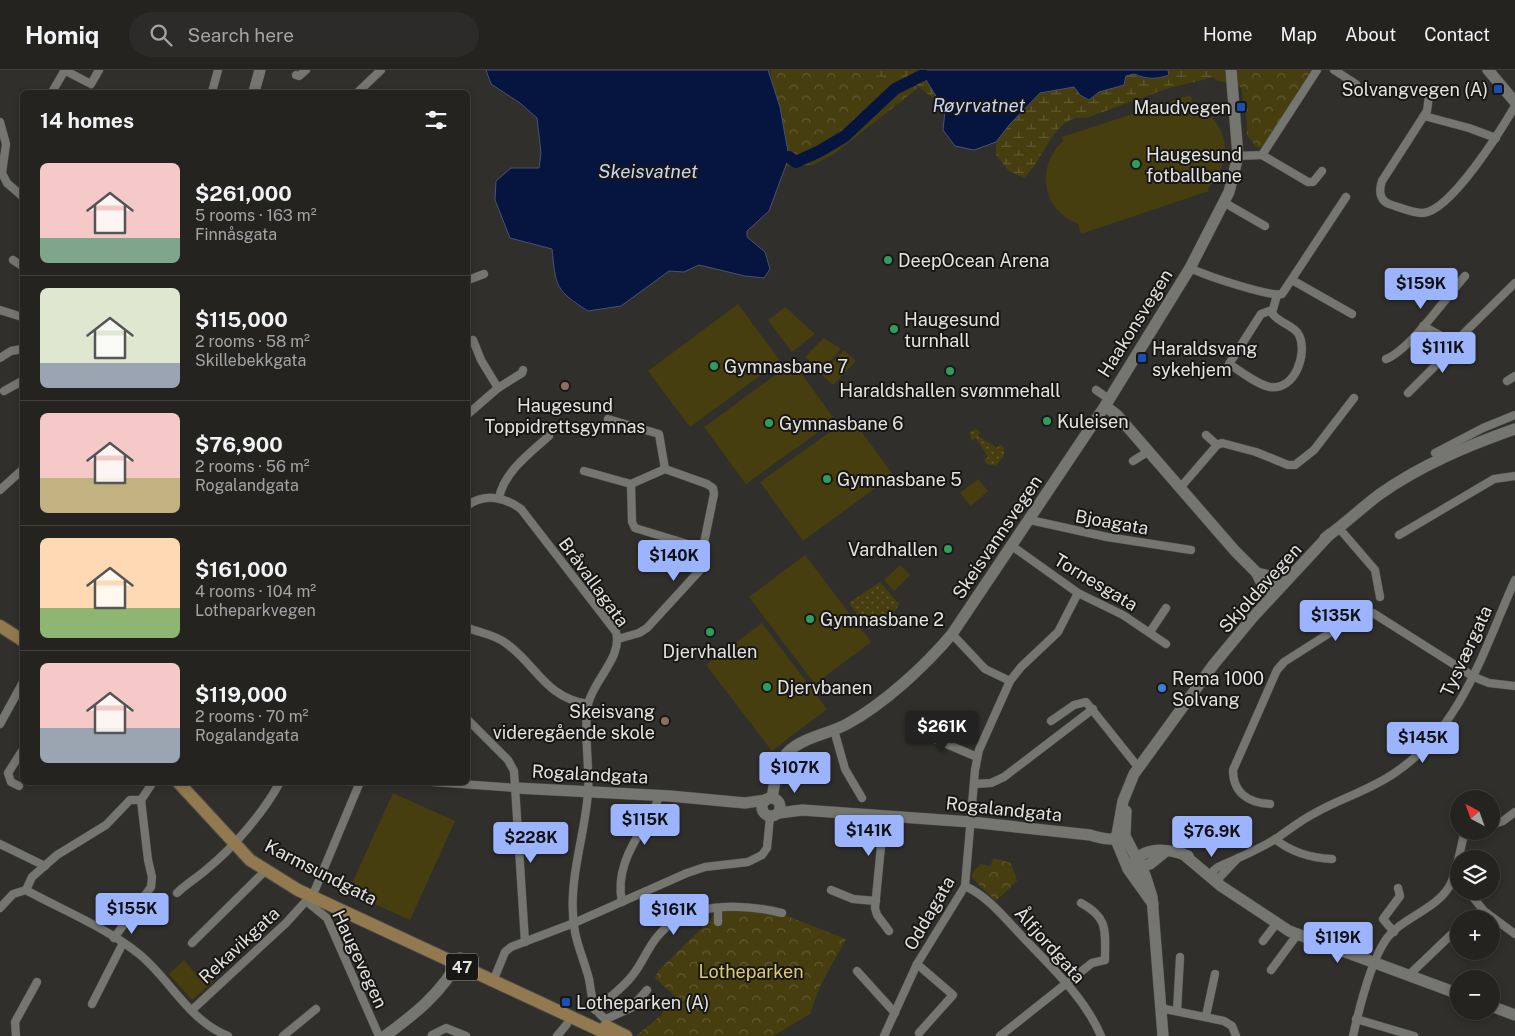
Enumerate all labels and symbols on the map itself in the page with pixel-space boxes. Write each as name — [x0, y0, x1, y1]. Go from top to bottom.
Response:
place label: Solvangvegen (A) — [1342, 79, 1488, 100]
marker: Solvangvegen (A) — [1492, 83, 1504, 95]
water label: Røyrvatnet — [932, 94, 1026, 116]
place label: Maudvegen — [1133, 97, 1231, 118]
marker: Maudvegen — [1235, 101, 1247, 113]
place label: Haugesund fotballbane — [1146, 144, 1242, 186]
marker: Haugesund fotballbane — [1130, 158, 1142, 170]
water label: Skeisvatnet — [598, 160, 698, 182]
place label: DeepOcean Arena — [898, 250, 1049, 271]
marker: DeepOcean Arena — [882, 254, 894, 266]
street label: Haakonsvegen — [1093, 265, 1177, 381]
pin: $159K — [1386, 268, 1456, 310]
place label: Haugesund turnhall — [904, 309, 1000, 351]
marker: Haugesund turnhall — [888, 323, 900, 335]
pin: $111K — [1408, 332, 1478, 374]
place label: Haraldsvang sykehjem — [1152, 338, 1258, 380]
marker: Haraldsvang sykehjem — [1136, 352, 1148, 364]
place label: Gymnasbane 7 — [724, 356, 848, 377]
marker: Gymnasbane 7 — [708, 360, 720, 372]
marker: Haraldshallen svømmehall — [944, 365, 956, 377]
marker: Haugesund Toppidrettsgymnas — [559, 380, 571, 392]
place label: Haraldshallen svømmehall — [839, 380, 1061, 401]
place label: Haugesund Toppidrettsgymnas — [485, 395, 645, 437]
place label: Kuleisen — [1057, 411, 1129, 432]
place label: Gymnasbane 6 — [779, 413, 903, 434]
marker: Kuleisen — [1041, 415, 1053, 427]
marker: Gymnasbane 6 — [763, 417, 775, 429]
place label: Gymnasbane 5 — [837, 469, 962, 490]
street label: Skeisvannsvegen — [948, 471, 1046, 603]
marker: Gymnasbane 5 — [821, 473, 833, 485]
street label: Bjoagata — [1074, 505, 1150, 539]
street label: Bråvallagata — [555, 533, 633, 631]
place label: Vardhallen — [848, 539, 938, 560]
street label: Skjoldavegen — [1214, 539, 1306, 637]
pin: $140K — [639, 540, 709, 582]
marker: Vardhallen — [942, 543, 954, 555]
street label: Tornesgata — [1050, 549, 1142, 615]
pin: $135K — [1301, 600, 1371, 642]
street label: Tysværgata — [1436, 602, 1496, 700]
place label: Gymnasbane 2 — [820, 609, 944, 630]
marker: Gymnasbane 2 — [804, 613, 816, 625]
marker: Djervhallen — [704, 626, 716, 638]
place label: Djervhallen — [663, 641, 757, 662]
place label: Rema 1000 Solvang — [1172, 668, 1264, 710]
place label: Djervbanen — [777, 677, 872, 698]
marker: Djervbanen — [761, 681, 773, 693]
marker: Rema 1000 Solvang — [1156, 682, 1168, 694]
place label: Skeisvang videregående skole — [493, 701, 655, 743]
pin: $261K — [907, 710, 977, 753]
marker: Skeisvang videregående skole — [659, 715, 671, 727]
pin: $145K — [1388, 722, 1458, 764]
pin: $107K — [760, 752, 830, 794]
street label: Rogalandgata — [531, 760, 649, 788]
north arrow — [1450, 790, 1500, 840]
street label: Rogalandgata — [945, 792, 1063, 826]
pin: $115K — [610, 804, 680, 846]
pin: $141K — [834, 814, 904, 857]
pin: $76.9K — [1171, 816, 1253, 858]
pin: $228K — [496, 822, 566, 864]
street label: Karmsundgata — [262, 835, 380, 909]
street label: Oddagata — [899, 872, 959, 954]
pin: $155K — [97, 892, 167, 935]
pin: $161K — [639, 894, 709, 936]
street label: Ålfjordgata — [1010, 901, 1091, 987]
street label: Rekavikgata — [194, 902, 284, 988]
street label: Haugevegen — [328, 907, 392, 1011]
pin: $119K — [1303, 922, 1373, 964]
road number: 47 — [446, 954, 478, 980]
park label: Lotheparken — [698, 961, 804, 982]
place label: Lotheparken (A) — [576, 992, 709, 1013]
marker: Lotheparken (A) — [560, 996, 572, 1008]

